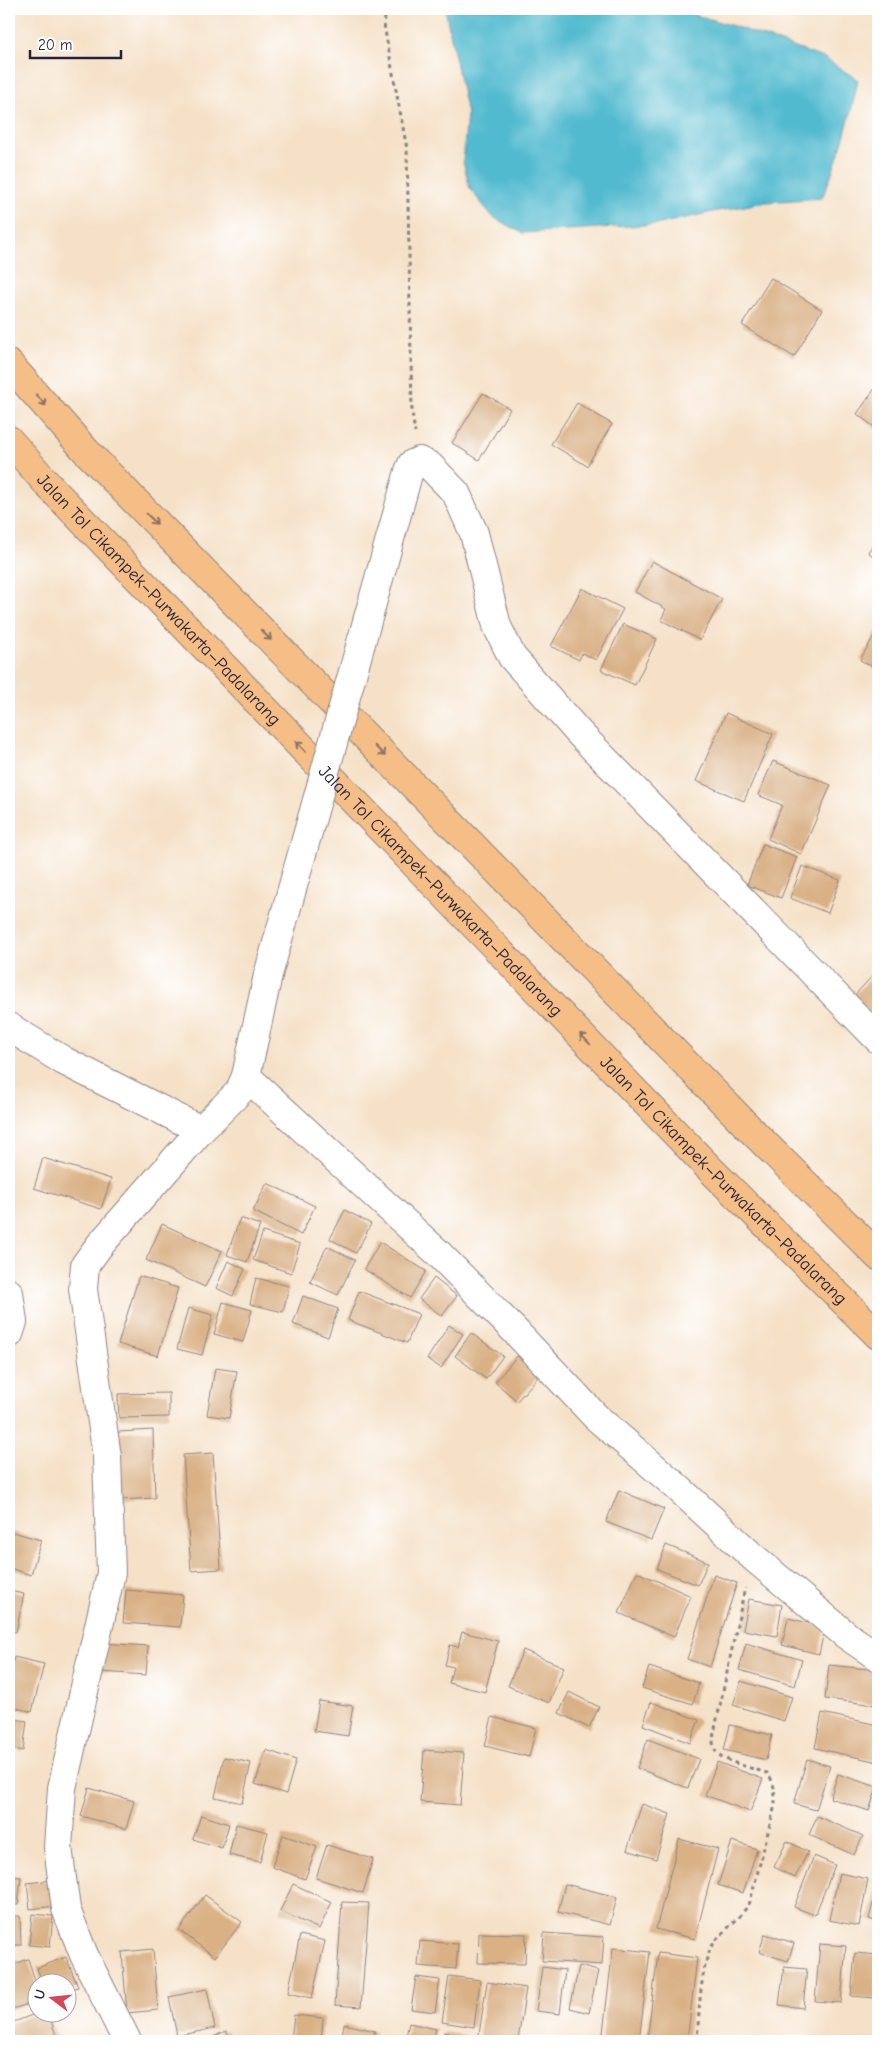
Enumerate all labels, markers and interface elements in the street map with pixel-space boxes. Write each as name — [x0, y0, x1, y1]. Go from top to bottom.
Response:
scale bar — [30, 28, 121, 60]
text: 20 m — [38, 36, 72, 54]
one-way arrow — [35, 394, 47, 407]
street label: Jalan Tol Cikampek–Purwakarta–Padalarang — [33, 469, 285, 730]
one-way arrow — [146, 513, 158, 525]
one-way arrow — [260, 628, 272, 641]
one-way arrow — [295, 740, 307, 753]
one-way arrow — [374, 744, 386, 757]
street label: Jalan Tol Cikampek–Purwakarta–Padalarang — [314, 760, 567, 1021]
one-way arrow — [579, 1033, 591, 1046]
street label: Jalan Tol Cikampek–Purwakarta–Padalarang — [596, 1051, 851, 1309]
north arrow — [28, 1972, 78, 2022]
text: U — [31, 1988, 49, 2001]

